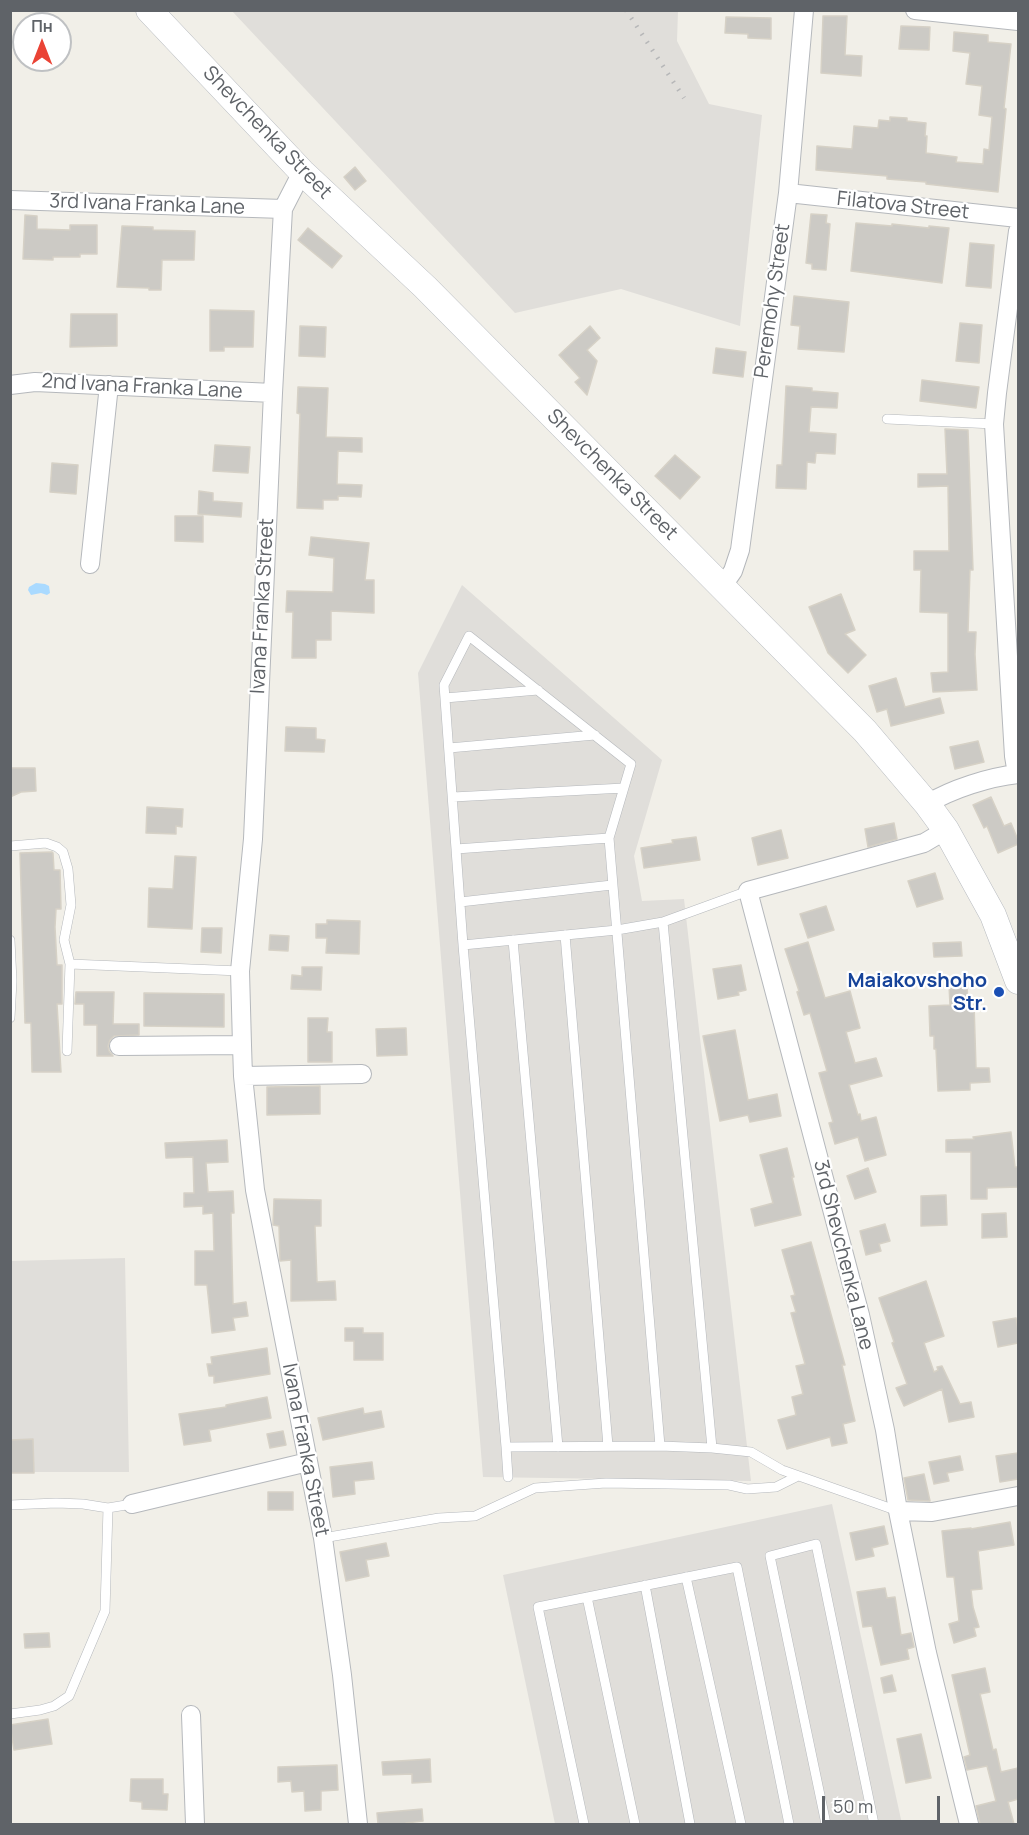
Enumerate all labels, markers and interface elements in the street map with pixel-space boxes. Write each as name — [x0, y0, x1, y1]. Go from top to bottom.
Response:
north arrow — [12, 12, 72, 72]
text: Пн — [31, 15, 53, 37]
street label: Shevchenka Street — [197, 62, 337, 204]
street label: Filatova Street — [836, 187, 970, 225]
street label: 3rd Ivana Franka Lane — [49, 190, 245, 220]
street label: Peremohy Street — [750, 222, 796, 380]
street label: 2nd Ivana Franka Lane — [41, 370, 243, 404]
street label: Shevchenka Street — [542, 405, 682, 545]
street label: Ivana Franka Street — [246, 518, 280, 694]
place label: Maiakovshoho Str. — [848, 969, 987, 1016]
marker: Maiakovshoho Str. — [992, 985, 1006, 999]
street label: 3rd Shevchenka Lane — [808, 1157, 878, 1353]
street label: Ivana Franka Street — [276, 1361, 334, 1539]
scale bar — [825, 1784, 944, 1822]
text: 50 m — [833, 1794, 873, 1818]

